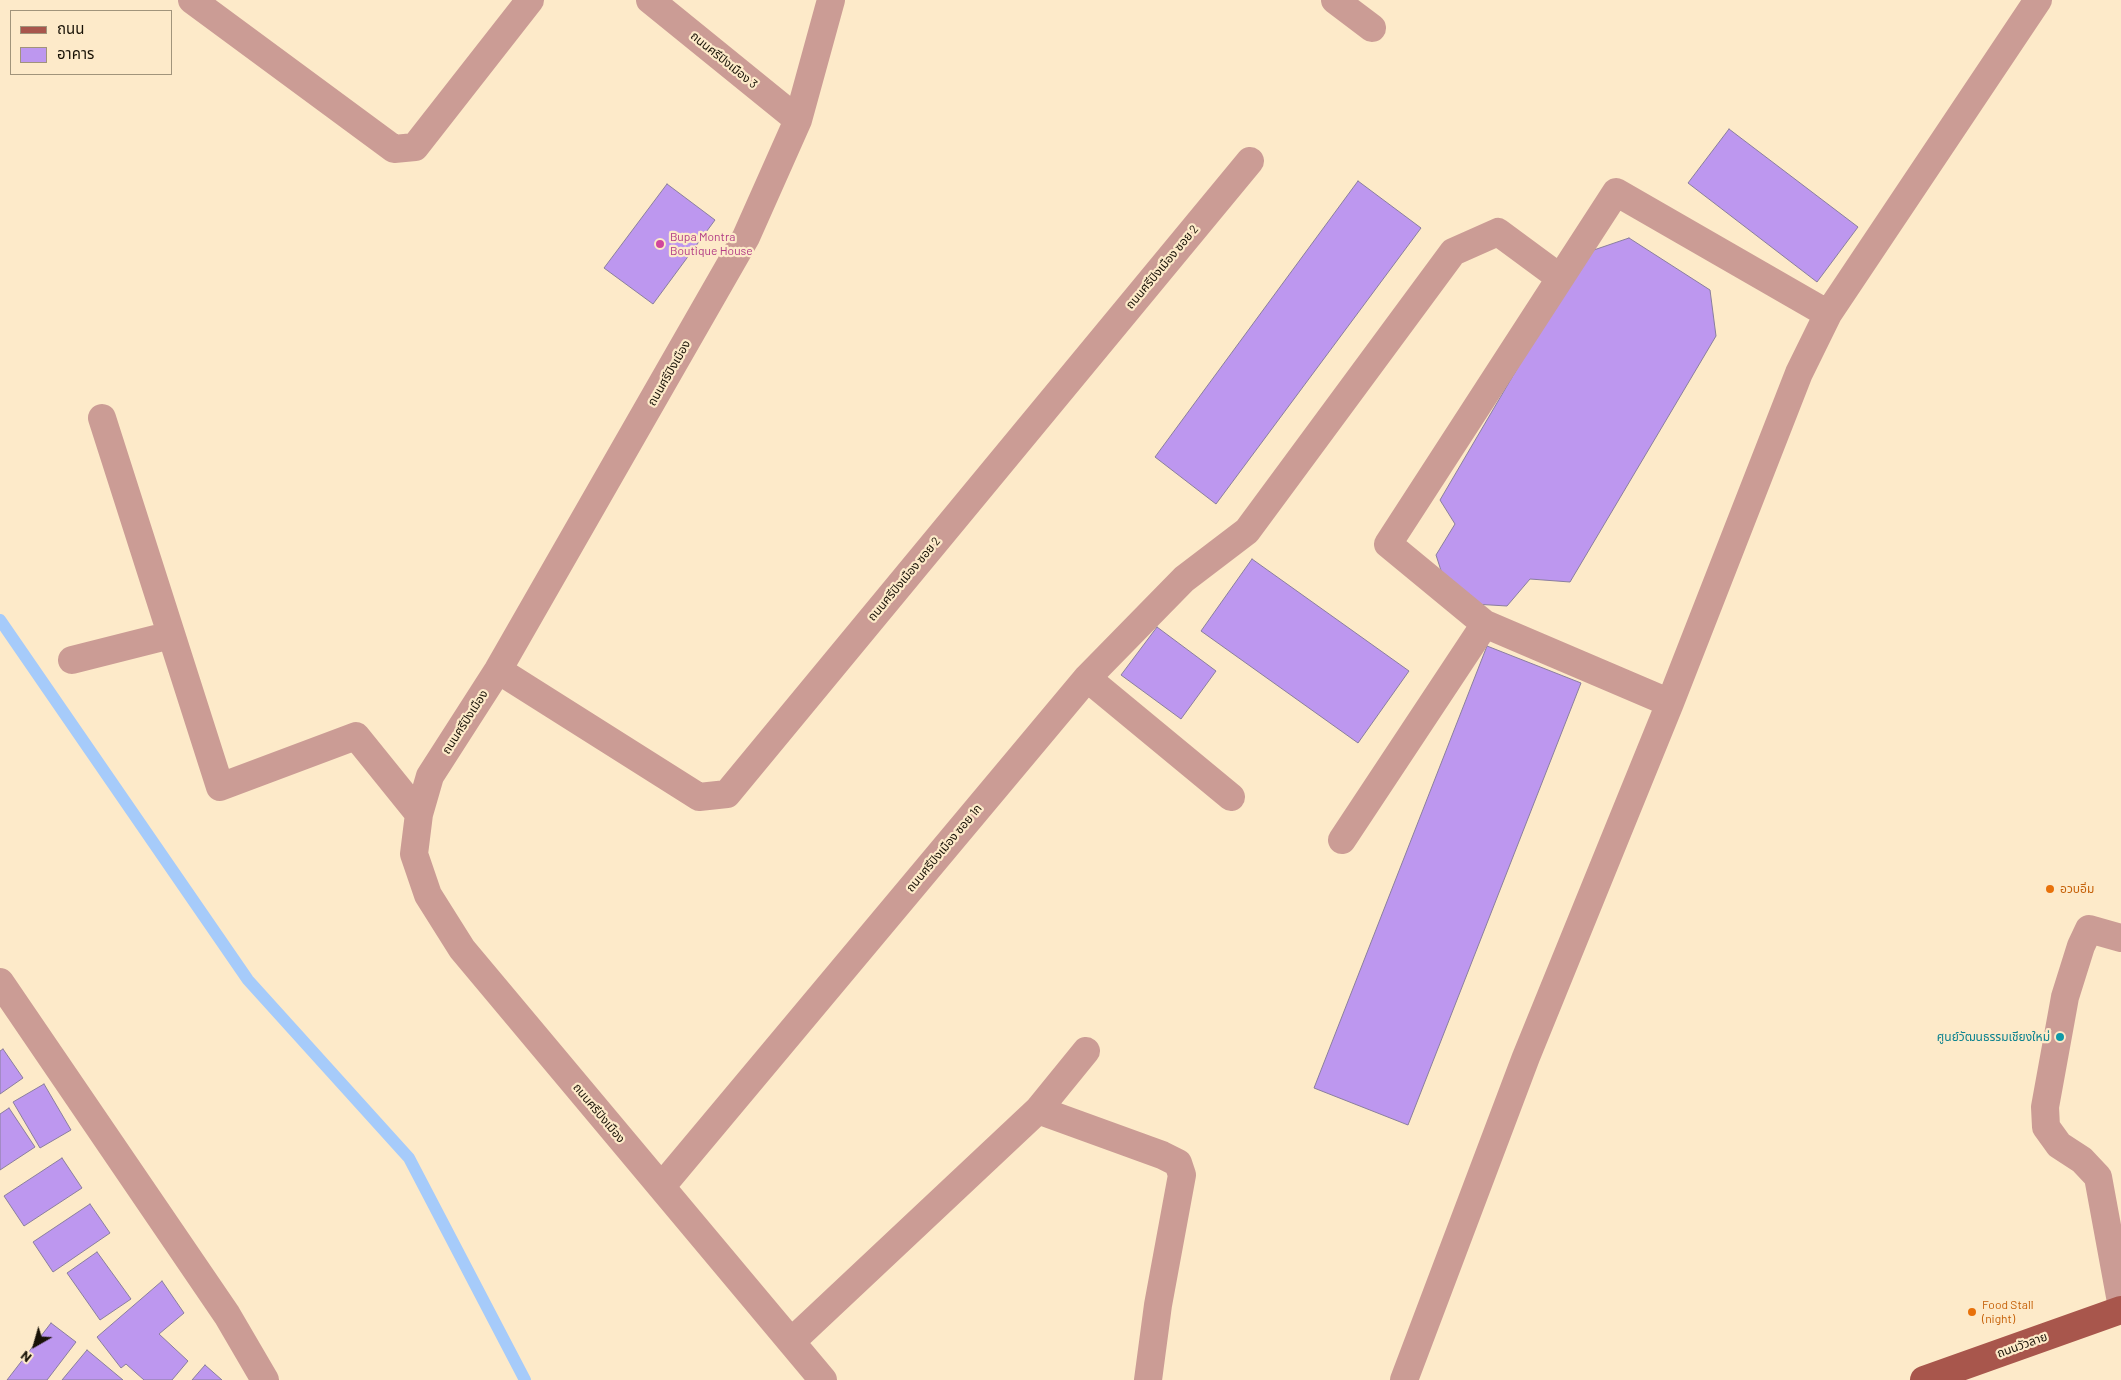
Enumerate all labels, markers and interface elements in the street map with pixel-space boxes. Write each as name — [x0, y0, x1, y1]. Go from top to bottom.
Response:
legend — [10, 10, 172, 75]
text: ถนน — [57, 19, 84, 37]
street label: ถนนศรีปิงเมือง 3 — [688, 29, 760, 91]
text: อาคาร — [57, 44, 94, 62]
street label: ถนนศรีปิงเมือง ซอย 2 — [1123, 222, 1201, 312]
place label: Bupa Montra Boutique House — [670, 230, 753, 258]
marker: Bupa Montra Boutique House — [654, 238, 666, 250]
street label: ถนนศรีปิงเมือง — [644, 338, 694, 408]
street label: ถนนศรีปิงเมือง ซอย 2 — [865, 534, 943, 624]
street label: ถนนศรีปิงเมือง — [439, 687, 491, 757]
street label: ถนนศรีปิงเมือง ซอย 1ก — [903, 801, 985, 895]
place label: อวบอิ่ม — [2060, 882, 2094, 896]
marker: อวบอิ่ม — [2044, 883, 2056, 895]
place label: ศูนย์วัฒนธรรมเชียงใหม่ — [1937, 1030, 2050, 1044]
marker: ศูนย์วัฒนธรรมเชียงใหม่ — [2054, 1031, 2066, 1043]
street label: ถนนศรีปิงเมือง — [570, 1080, 628, 1146]
place label: Food Stall (night) — [1982, 1298, 2033, 1326]
marker: Food Stall (night) — [1966, 1306, 1978, 1318]
north arrow — [10, 1320, 60, 1370]
street label: ถนนวัวลาย — [1995, 1329, 2049, 1361]
text: N — [17, 1348, 34, 1367]

